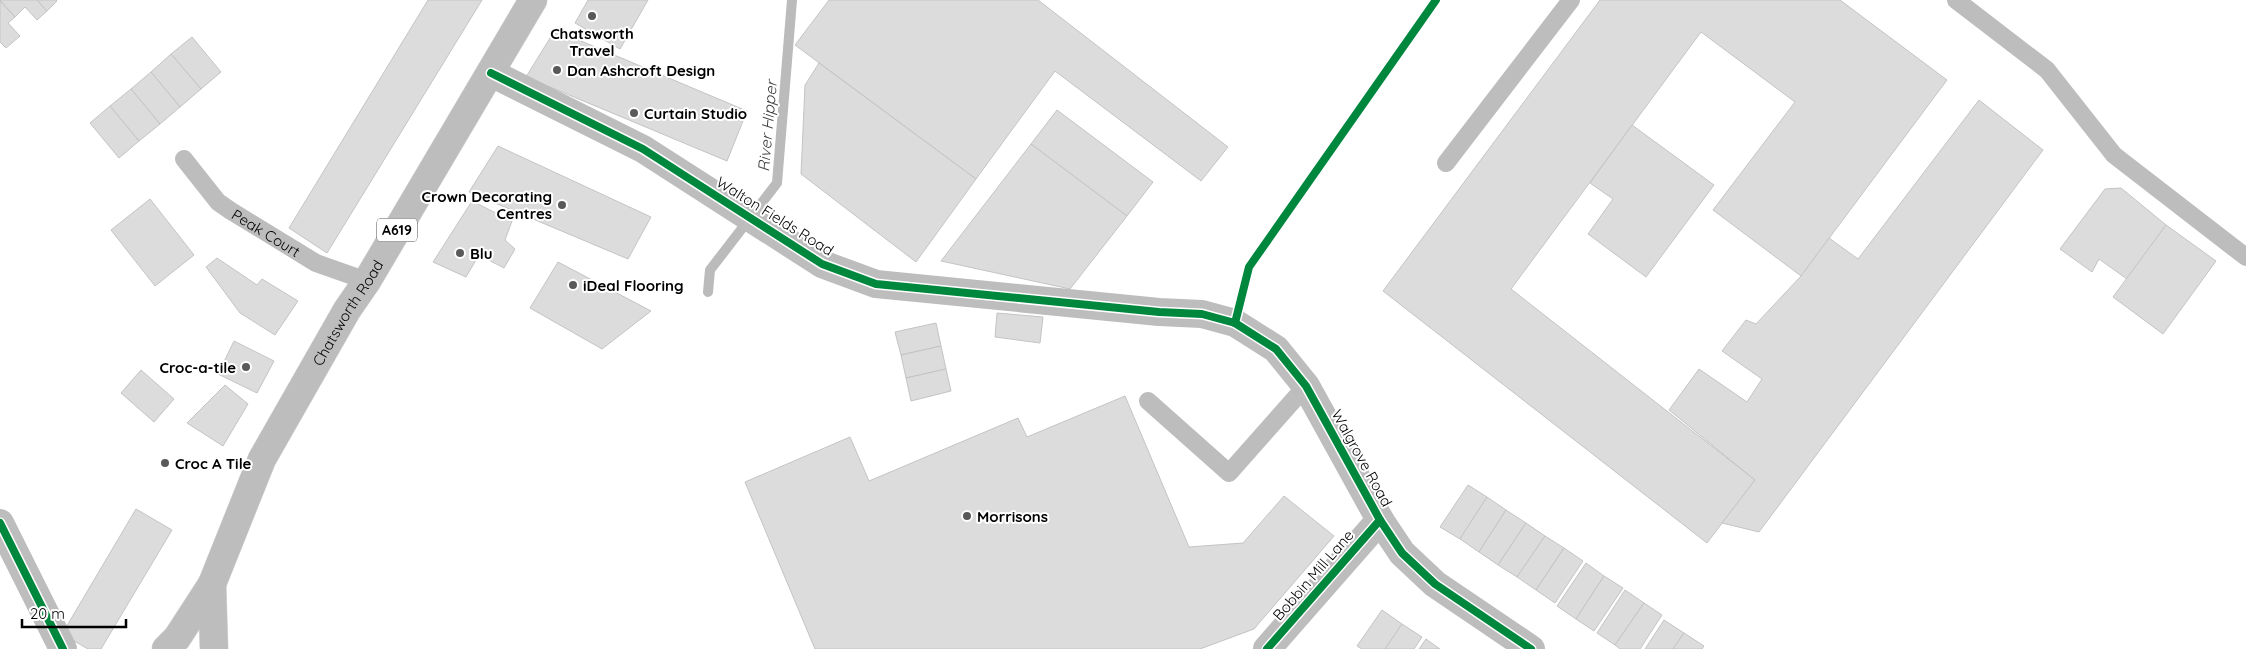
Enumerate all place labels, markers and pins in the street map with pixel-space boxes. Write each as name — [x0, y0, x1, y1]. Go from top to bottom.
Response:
marker: Chatsworth Travel — [586, 10, 598, 22]
place label: Chatsworth Travel — [550, 24, 634, 60]
place label: Dan Ashcroft Design — [567, 61, 715, 80]
marker: Dan Ashcroft Design — [551, 64, 563, 76]
place label: Curtain Studio — [644, 104, 747, 123]
marker: Curtain Studio — [628, 107, 640, 119]
place label: Crown Decorating Centres — [422, 187, 552, 223]
marker: Crown Decorating Centres — [556, 199, 568, 211]
place label: Blu — [470, 244, 493, 263]
marker: Blu — [454, 247, 466, 259]
place label: iDeal Flooring — [583, 276, 684, 295]
marker: iDeal Flooring — [567, 279, 579, 291]
place label: Croc-a-tile — [160, 358, 236, 377]
marker: Croc-a-tile — [240, 361, 252, 373]
place label: Croc A Tile — [175, 454, 252, 473]
marker: Croc A Tile — [159, 457, 171, 469]
place label: Morrisons — [977, 507, 1048, 526]
marker: Morrisons — [961, 510, 973, 522]

